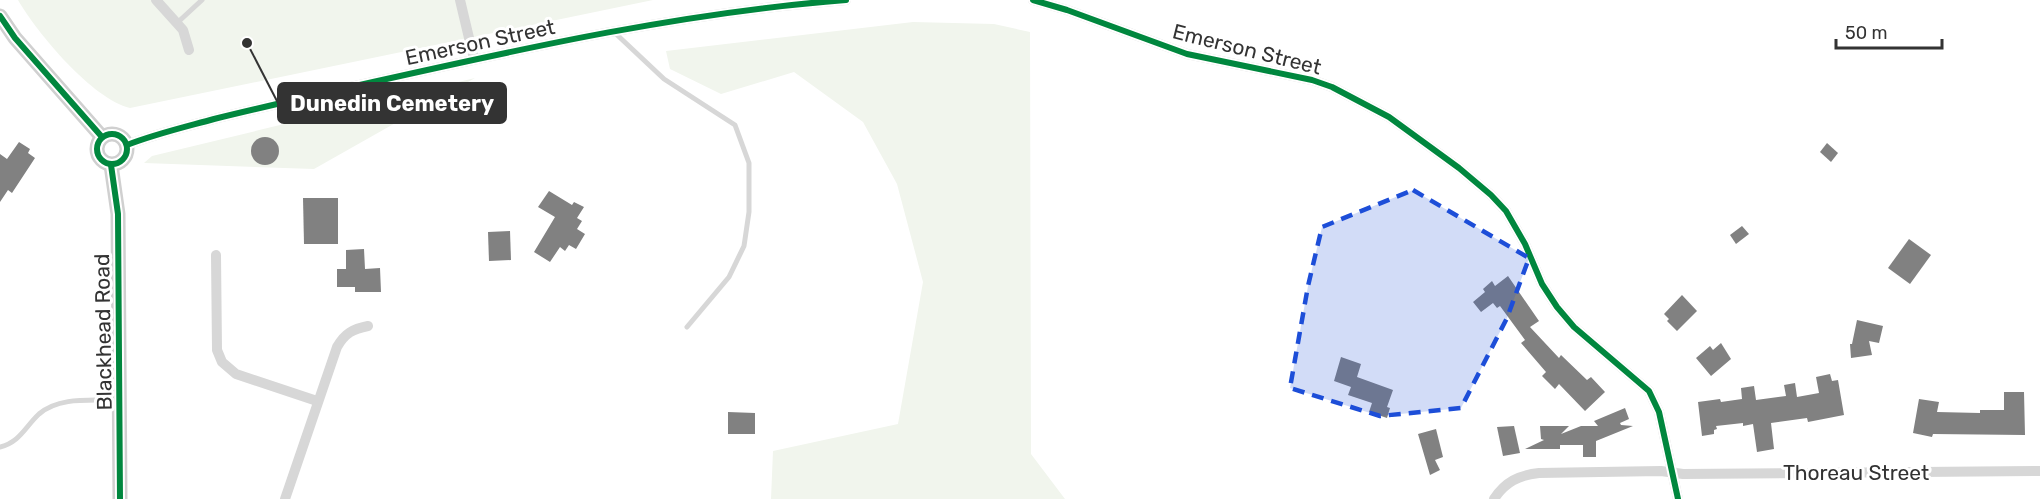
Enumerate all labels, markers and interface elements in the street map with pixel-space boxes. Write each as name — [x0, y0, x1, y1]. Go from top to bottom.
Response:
scale bar — [1836, 12, 1942, 50]
street label: Emerson Street — [403, 14, 557, 70]
street label: Emerson Street — [1170, 18, 1324, 80]
text: 50 m — [1845, 22, 1888, 44]
callout: Dunedin Cemetery — [278, 83, 506, 123]
text: Dunedin Cemetery — [290, 90, 494, 117]
street label: Blackhead Road — [89, 253, 117, 411]
street label: Thoreau Street — [1783, 460, 1929, 485]

